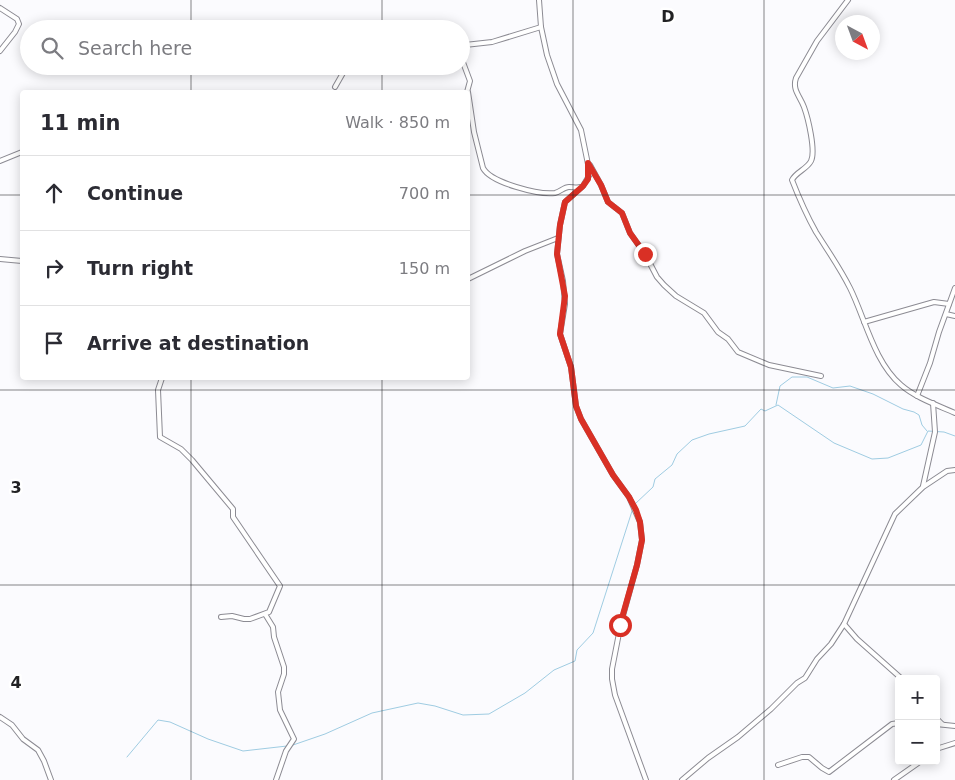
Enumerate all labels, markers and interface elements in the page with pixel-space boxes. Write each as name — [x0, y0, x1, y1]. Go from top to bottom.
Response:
text: D — [661, 7, 675, 26]
north arrow — [835, 15, 880, 60]
search box — [20, 20, 470, 75]
icon: search — [38, 34, 66, 62]
text: Search here — [78, 37, 192, 59]
text: 11 min — [40, 111, 121, 135]
text: Walk · 850 m — [345, 113, 450, 132]
icon: ahead — [40, 179, 68, 207]
text: Continue — [87, 182, 183, 204]
text: 700 m — [399, 184, 450, 203]
route end — [634, 243, 657, 266]
icon: right — [40, 254, 68, 282]
text: Turn right — [87, 257, 193, 279]
text: 150 m — [399, 259, 450, 278]
icon: arrive — [40, 329, 68, 357]
text: Arrive at destination — [87, 332, 309, 354]
text: 3 — [10, 478, 22, 497]
route start — [609, 614, 632, 637]
text: 4 — [10, 673, 22, 692]
map controls — [895, 675, 940, 765]
button: + — [895, 675, 940, 720]
button: − — [895, 720, 940, 765]

